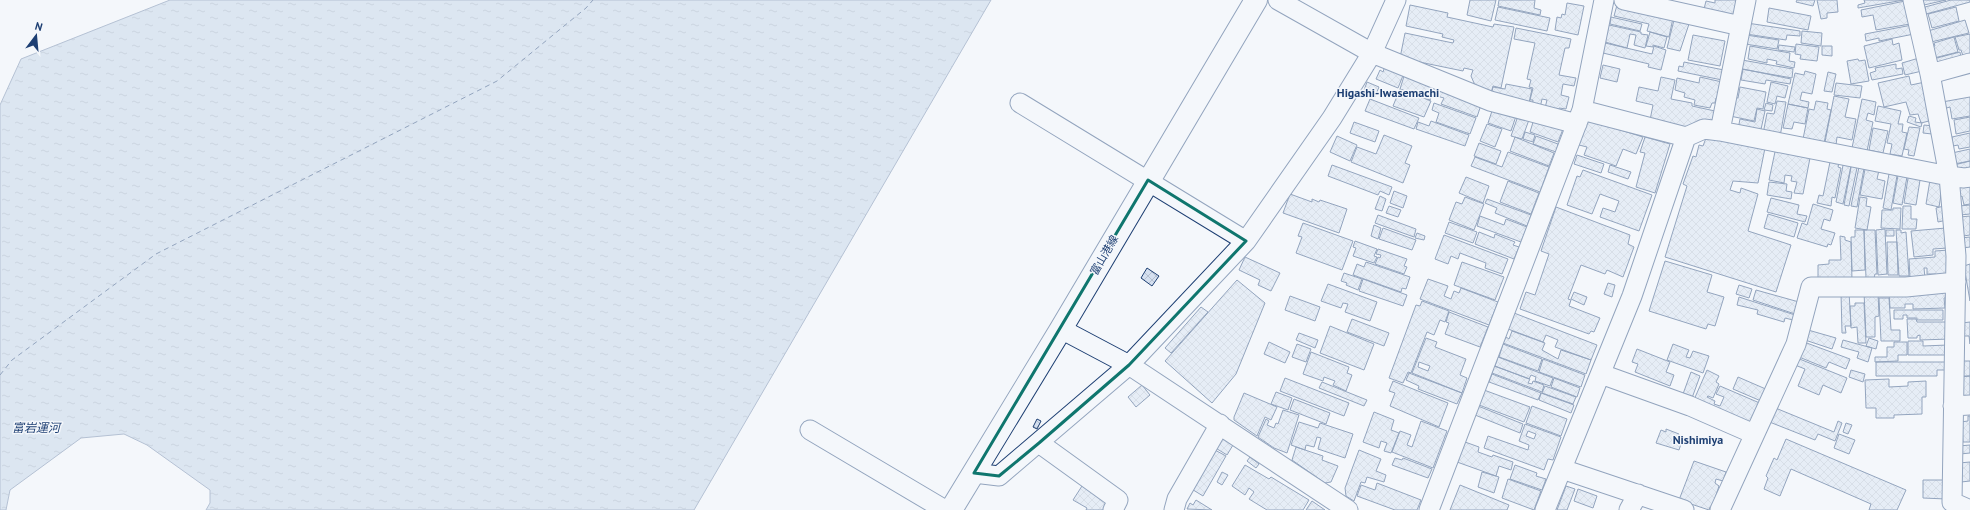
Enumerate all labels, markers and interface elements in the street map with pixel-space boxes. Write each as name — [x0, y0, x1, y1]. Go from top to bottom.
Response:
north arrow — [16, 16, 56, 56]
text: N — [33, 19, 44, 34]
district label: Higashi-Iwasemachi — [1337, 85, 1439, 100]
street label: 富山港線 — [1087, 232, 1121, 278]
water label: 富岩運河 — [12, 420, 62, 435]
district label: Nishimiya — [1673, 432, 1723, 447]

